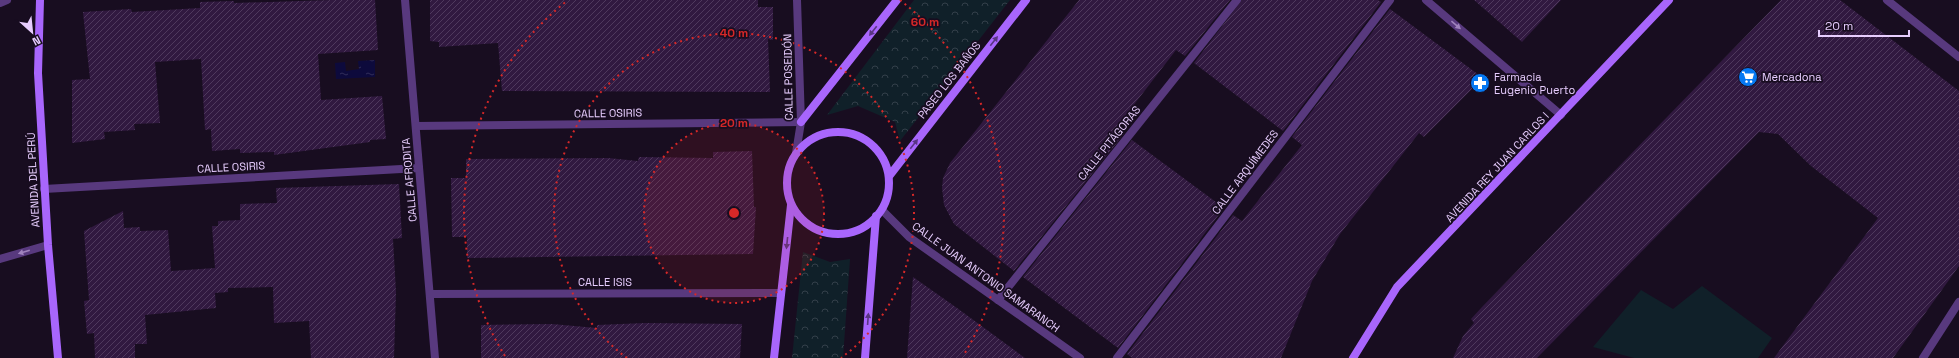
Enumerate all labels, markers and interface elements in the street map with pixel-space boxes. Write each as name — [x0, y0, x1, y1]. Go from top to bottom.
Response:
north arrow — [12, 12, 52, 52]
scale bar — [1819, 12, 1909, 38]
text: 60 m — [911, 14, 939, 30]
text: 20 m — [1825, 18, 1853, 34]
one-way arrow — [1451, 21, 1461, 30]
text: 40 m — [720, 25, 748, 41]
one-way arrow — [869, 25, 877, 36]
text: N — [30, 33, 43, 49]
street label: CALLE POSEIDÓN — [779, 34, 796, 120]
one-way arrow — [989, 36, 998, 47]
street label: PASEO LOS BAÑOS — [914, 38, 984, 121]
supermarket icon: Mercadona — [1737, 66, 1759, 88]
place label: Farmacia Eugenio Puerto — [1494, 70, 1575, 97]
place label: Mercadona — [1762, 70, 1822, 84]
pharmacy icon: Farmacia Eugenio Puerto — [1469, 72, 1491, 94]
street label: CALLE PITÁGORAS — [1075, 103, 1144, 183]
street label: CALLE OSIRIS — [574, 105, 642, 121]
street label: AVENIDA REY JUAN CARLOS I — [1442, 109, 1552, 225]
text: 20 m — [720, 115, 748, 131]
street label: CALLE ARQUÍMEDES — [1209, 127, 1281, 217]
street label: AVENIDA DEL PERÚ — [23, 132, 42, 228]
street label: CALLE AFRODITA — [398, 137, 420, 223]
one-way arrow — [909, 138, 918, 149]
street label: CALLE OSIRIS — [197, 158, 266, 176]
centre of rings — [727, 206, 741, 220]
street label: CALLE JUAN ANTONIO SAMARANCH — [909, 219, 1063, 335]
one-way arrow — [784, 237, 790, 249]
one-way arrow — [18, 249, 30, 255]
street label: CALLE ISIS — [578, 275, 632, 289]
one-way arrow — [865, 313, 872, 325]

